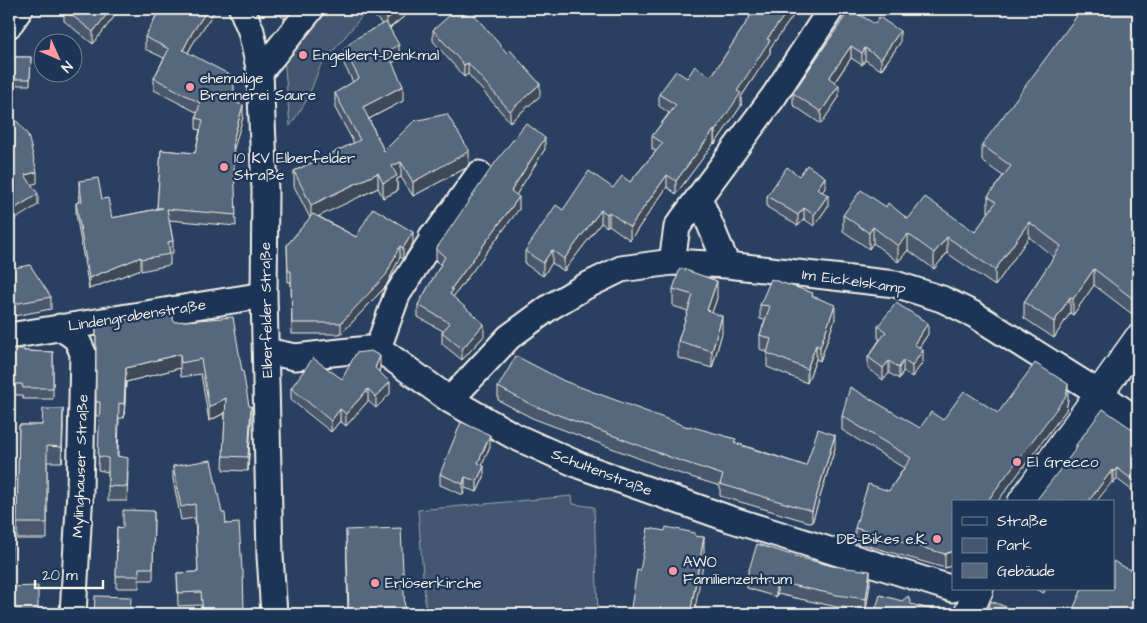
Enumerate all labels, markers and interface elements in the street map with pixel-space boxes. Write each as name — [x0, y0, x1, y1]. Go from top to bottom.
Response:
north arrow — [32, 32, 82, 82]
place label: Engelbert-Denkmal — [313, 45, 439, 67]
marker: Engelbert-Denkmal — [297, 49, 309, 61]
text: N — [56, 56, 77, 77]
place label: ehemalige Brennerei Saure — [200, 68, 316, 106]
marker: ehemalige Brennerei Saure — [184, 81, 196, 93]
place label: 10 KV Elberfelder Straße — [234, 148, 355, 186]
marker: 10 KV Elberfelder Straße — [218, 161, 230, 173]
street label: Elberfelder Straße — [255, 242, 278, 378]
street label: Im Eickelskamp — [801, 264, 907, 299]
street label: Lindengrabenstraße — [67, 294, 208, 338]
street label: Mylinghauser Straße — [68, 394, 94, 538]
street label: Schultenstraße — [548, 444, 655, 501]
place label: El Grecco — [1027, 452, 1099, 473]
marker: El Grecco — [1011, 456, 1023, 468]
legend — [952, 500, 1114, 590]
text: Straße — [997, 511, 1047, 532]
place label: DB-Bikes e.K. — [837, 529, 927, 550]
marker: DB-Bikes e.K. — [931, 533, 943, 545]
text: Park — [997, 535, 1032, 556]
place label: AWO Familienzentrum — [683, 552, 792, 590]
scale bar — [35, 558, 102, 590]
text: Gebäude — [997, 561, 1055, 582]
text: 20 m — [42, 565, 78, 586]
marker: AWO Familienzentrum — [667, 565, 679, 577]
place label: Erlöserkirche — [385, 573, 482, 594]
marker: Erlöserkirche — [369, 577, 381, 589]

